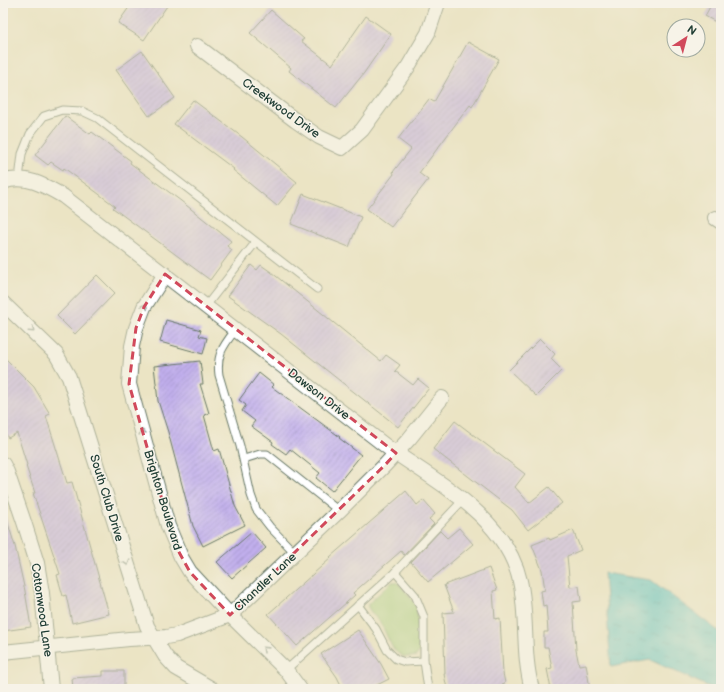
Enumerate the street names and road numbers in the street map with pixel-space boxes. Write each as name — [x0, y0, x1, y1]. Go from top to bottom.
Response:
street label: Creekwood Drive — [239, 75, 323, 142]
street label: Dawson Drive — [285, 366, 353, 423]
street label: Brighton Boulevard — [140, 448, 185, 552]
street label: South Club Drive — [86, 453, 127, 544]
street label: Chandler Lane — [231, 550, 300, 615]
street label: Cottonwood Lane — [27, 562, 56, 658]

